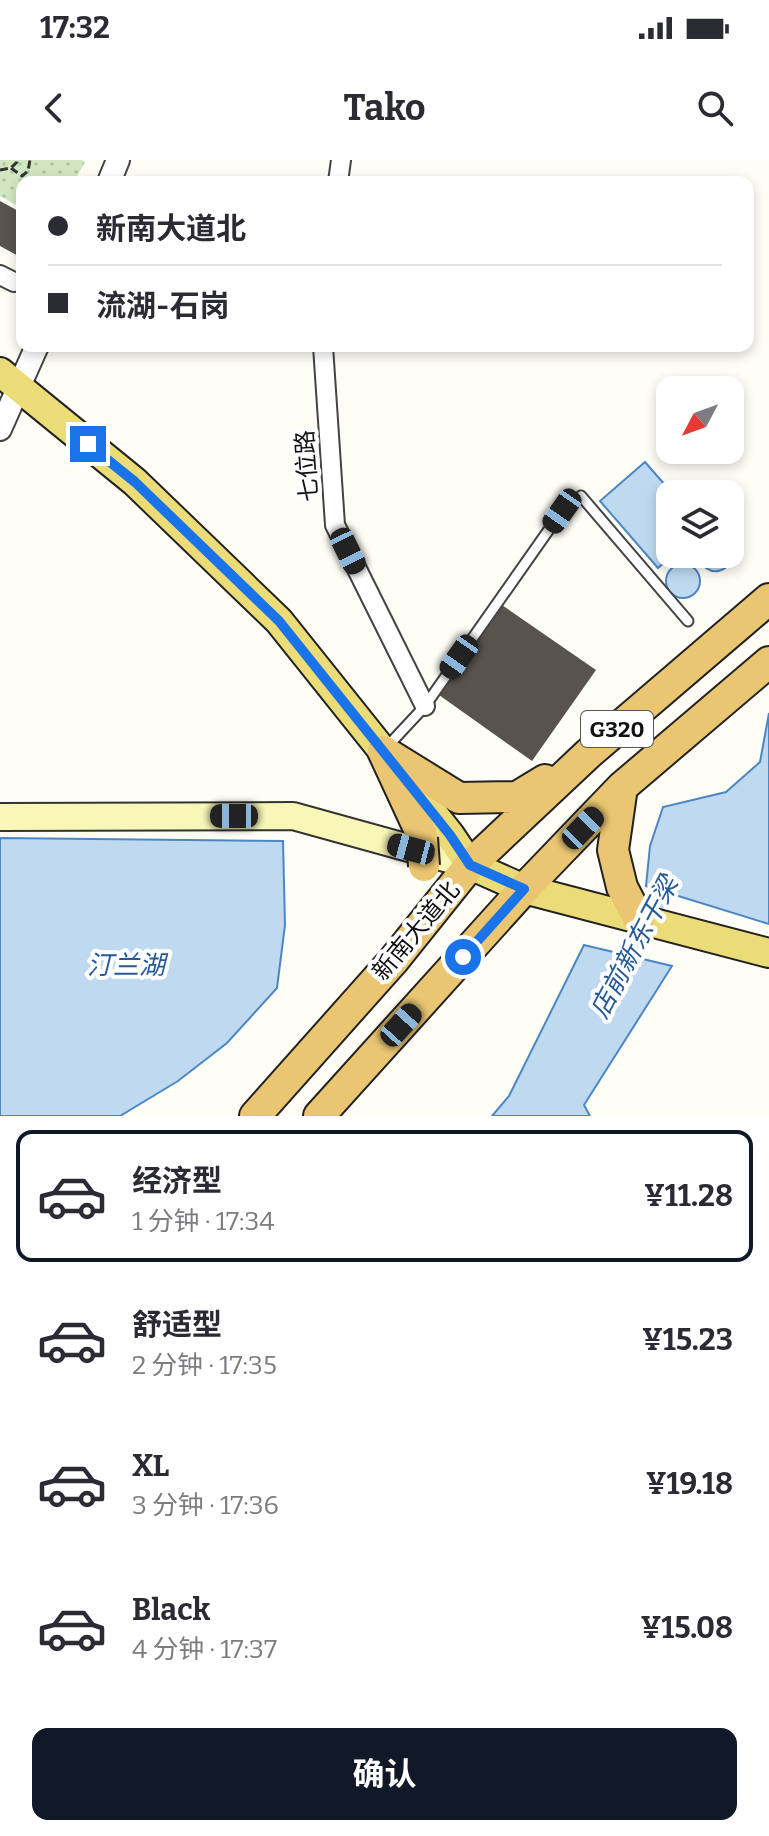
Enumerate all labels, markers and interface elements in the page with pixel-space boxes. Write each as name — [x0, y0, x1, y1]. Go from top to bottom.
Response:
text: 17:32 — [40, 10, 110, 46]
icon: back — [32, 86, 76, 130]
text: Tako — [344, 86, 425, 130]
icon: search — [693, 86, 737, 130]
text: 新南大道北 — [96, 211, 246, 247]
text: 流湖-石岗 — [96, 288, 229, 324]
north arrow — [656, 376, 744, 464]
map controls — [656, 376, 744, 568]
route end — [70, 426, 106, 462]
street label: 七位路 — [291, 429, 323, 503]
button: layers — [656, 480, 744, 568]
car — [538, 484, 586, 538]
car — [327, 524, 369, 578]
car — [435, 630, 483, 684]
road number: G320 — [581, 711, 653, 747]
car — [558, 802, 608, 854]
car — [210, 804, 258, 828]
car — [385, 831, 437, 867]
water label: 店前新东干梁 — [584, 869, 686, 1023]
street label: 新南大道北 — [367, 876, 465, 986]
route start — [445, 939, 481, 975]
water label: 汀兰湖 — [87, 950, 169, 981]
car — [376, 999, 426, 1051]
icon: car — [36, 1160, 108, 1232]
text: 经济型 — [132, 1163, 222, 1199]
text: ¥11.28 — [644, 1178, 733, 1214]
text: 1 分钟 · 17:34 — [132, 1206, 274, 1237]
icon: car — [36, 1304, 108, 1376]
text: 舒适型 — [132, 1307, 222, 1343]
text: ¥15.23 — [642, 1322, 733, 1358]
text: 2 分钟 · 17:35 — [132, 1350, 277, 1381]
icon: car — [36, 1448, 108, 1520]
text: XL — [132, 1448, 169, 1484]
text: ¥19.18 — [646, 1466, 733, 1502]
text: 3 分钟 · 17:36 — [132, 1490, 279, 1521]
icon: car — [36, 1592, 108, 1664]
text: Black — [132, 1592, 210, 1628]
text: ¥15.08 — [640, 1610, 733, 1646]
text: 4 分钟 · 17:37 — [132, 1634, 277, 1665]
button: 确认 — [32, 1728, 737, 1820]

